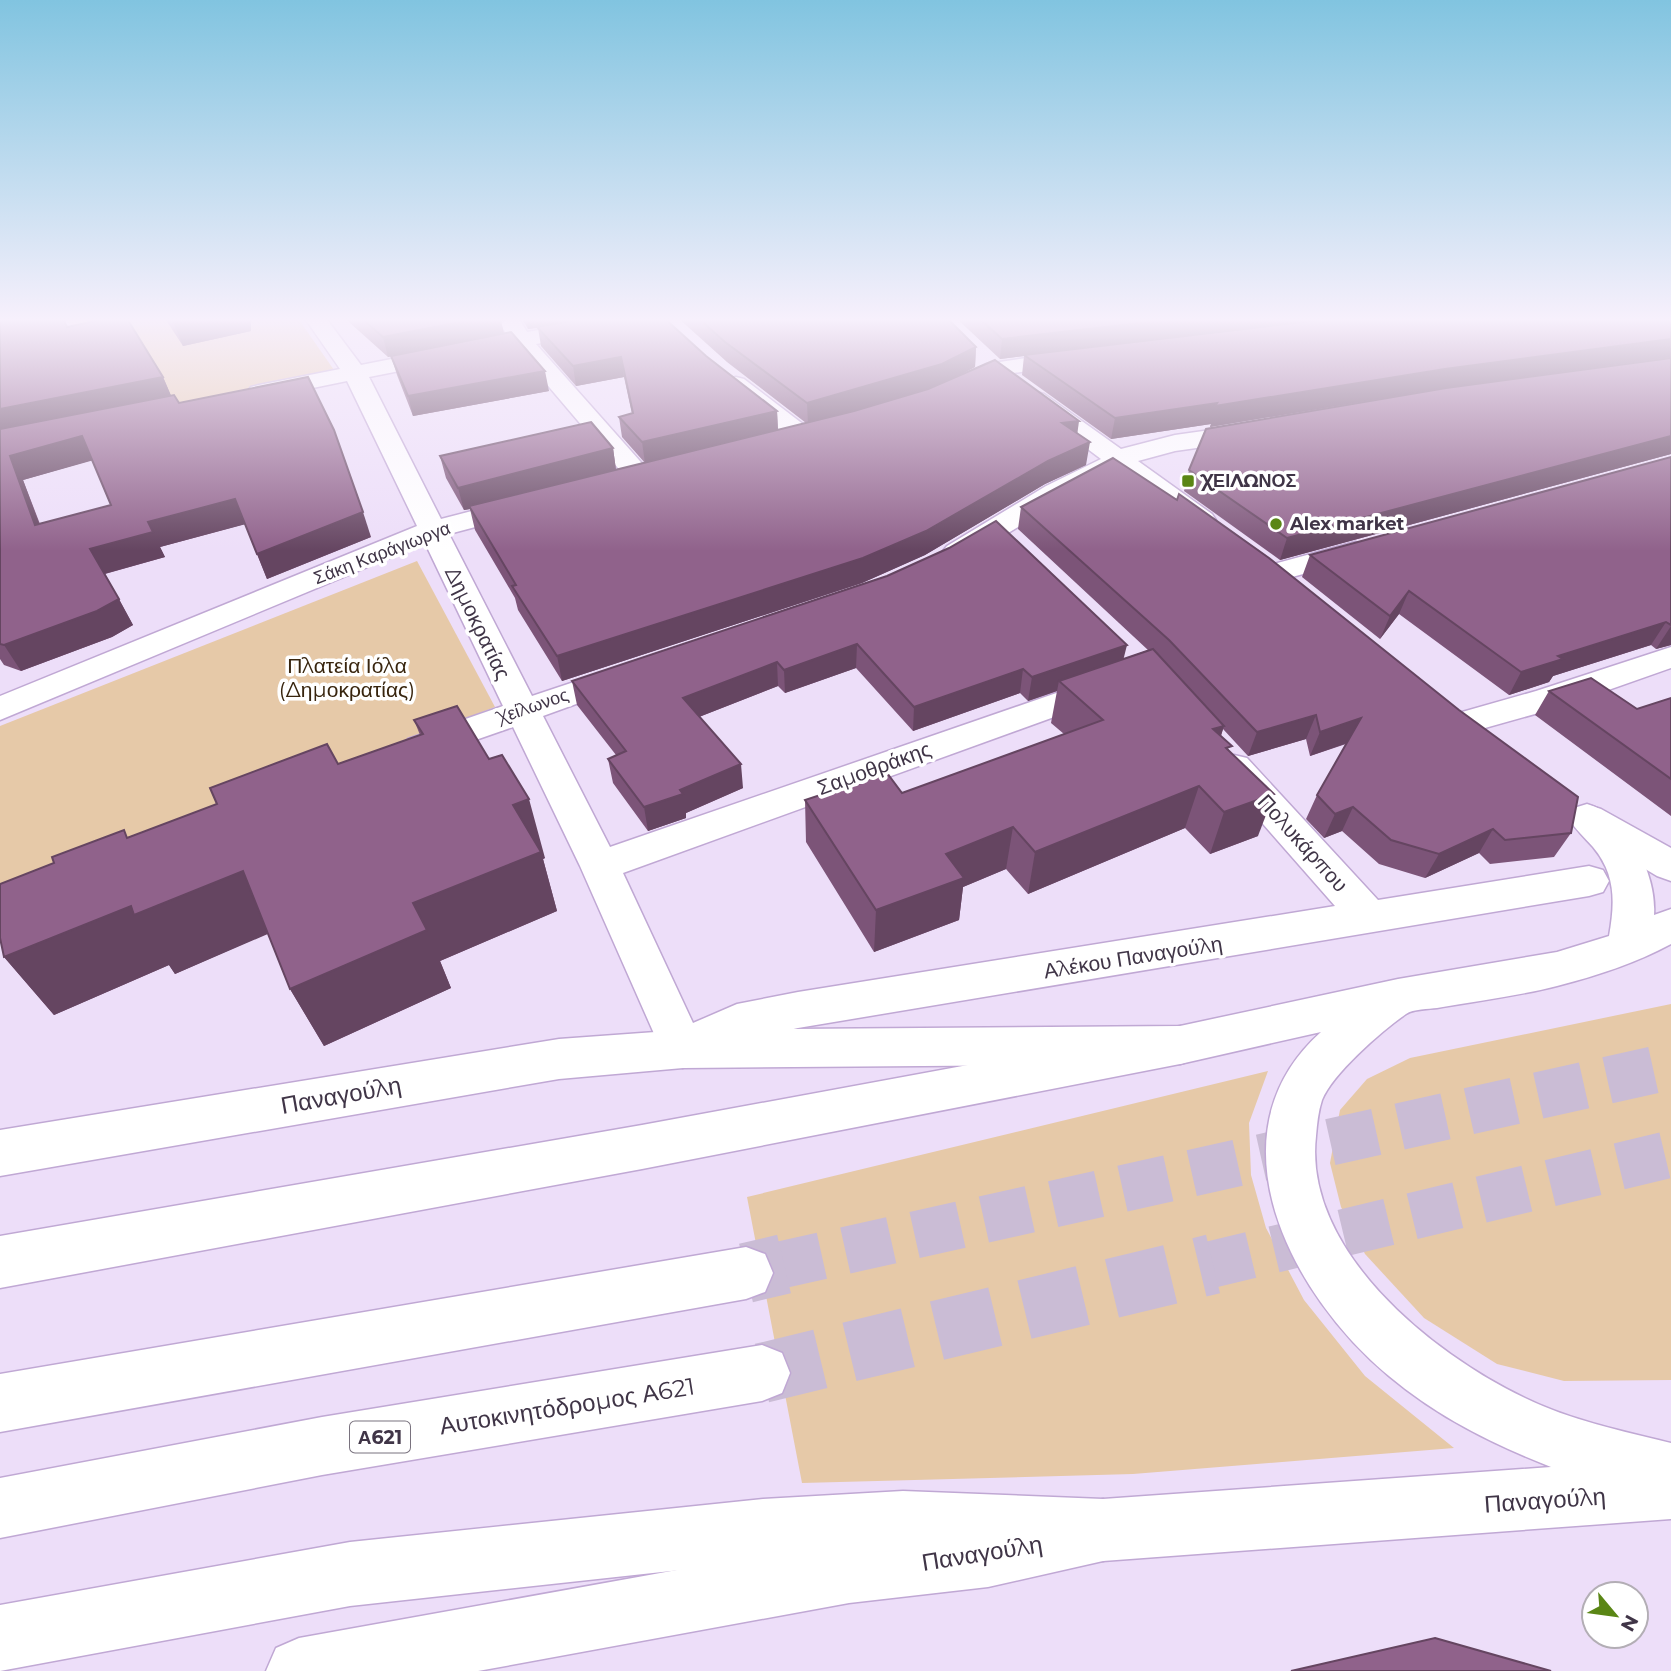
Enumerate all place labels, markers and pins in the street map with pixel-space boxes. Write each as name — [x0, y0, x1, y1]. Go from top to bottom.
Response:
place label: ΧΕΙΛΩΝΟΣ — [1199, 470, 1296, 492]
marker: ΧΕΙΛΩΝΟΣ — [1180, 473, 1196, 489]
place label: Alex market — [1289, 513, 1405, 535]
marker: Alex market — [1268, 516, 1284, 532]

